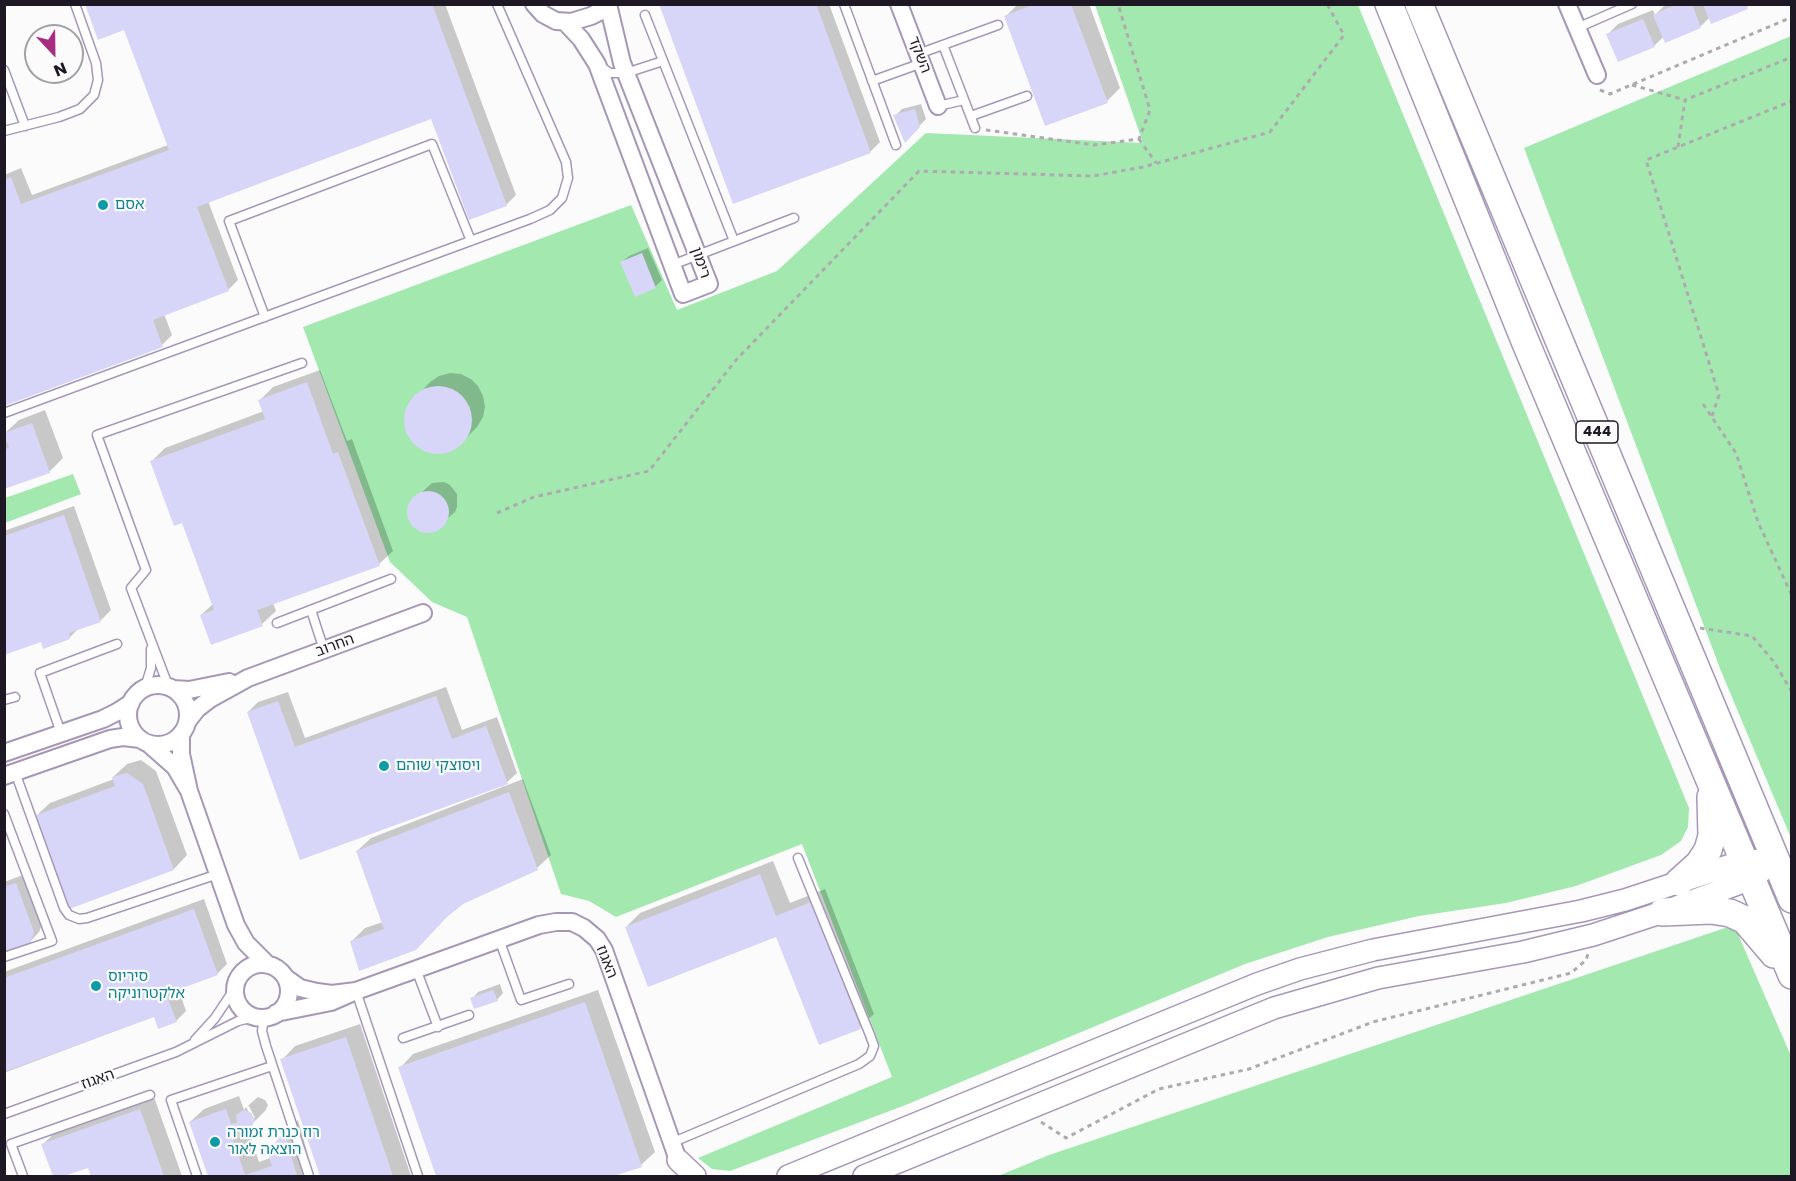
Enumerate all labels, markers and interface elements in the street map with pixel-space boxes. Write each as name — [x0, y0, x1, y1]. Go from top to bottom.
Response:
north arrow — [24, 24, 84, 84]
street label: השקד — [904, 34, 934, 76]
text: N — [50, 56, 70, 82]
place label: אסם — [115, 196, 144, 214]
marker: אסם — [96, 198, 110, 212]
street label: רימון — [686, 245, 714, 281]
road number: 444 — [1576, 421, 1618, 443]
street label: החרוב — [313, 631, 357, 661]
place label: ויסוצקי שוהם — [396, 757, 480, 775]
marker: ויסוצקי שוהם — [377, 759, 391, 773]
street label: האגוז — [591, 943, 621, 981]
place label: סיריוס אלקטרוניקה — [108, 968, 185, 1003]
marker: סיריוס אלקטרוניקה — [89, 979, 103, 993]
street label: האגוז — [79, 1066, 117, 1094]
place label: רוז כנרת זמורה הוצאה לאור — [227, 1124, 320, 1159]
marker: רוז כנרת זמורה הוצאה לאור — [208, 1135, 222, 1149]

